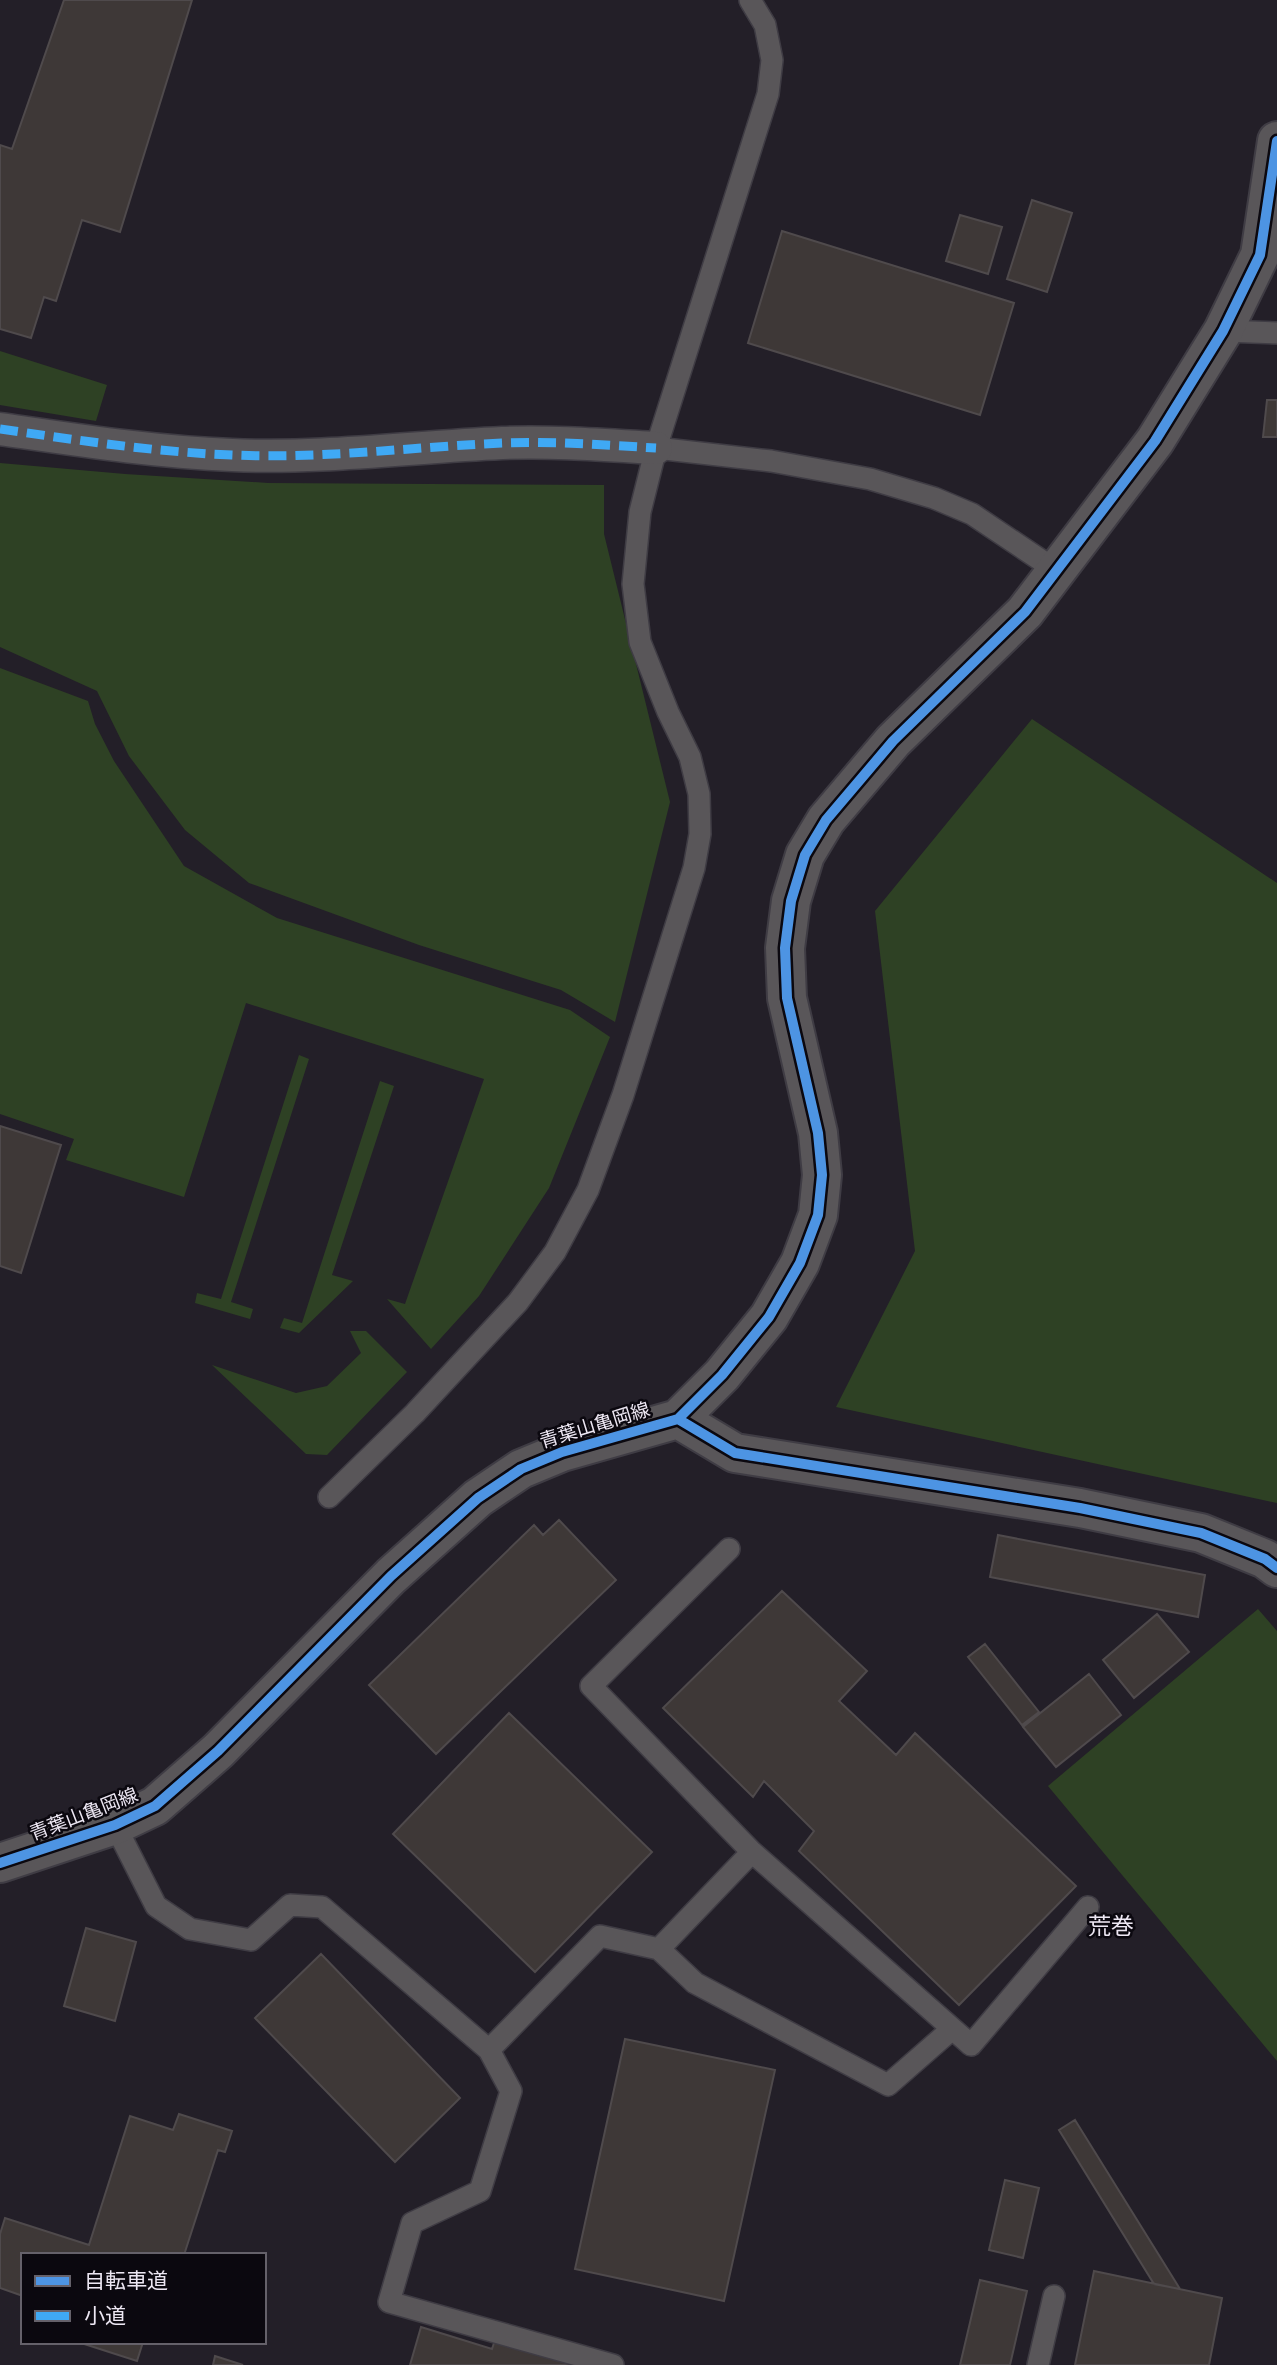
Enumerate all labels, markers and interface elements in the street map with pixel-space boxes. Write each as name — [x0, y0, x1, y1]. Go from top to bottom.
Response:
street label: 青葉山亀岡線 — [537, 1398, 652, 1452]
street label: 青葉山亀岡線 — [27, 1784, 141, 1844]
district label: 荒巻 — [1088, 1914, 1134, 1939]
legend — [21, 2253, 266, 2344]
text: 自転車道 — [84, 2270, 168, 2292]
text: 小道 — [84, 2305, 126, 2327]

